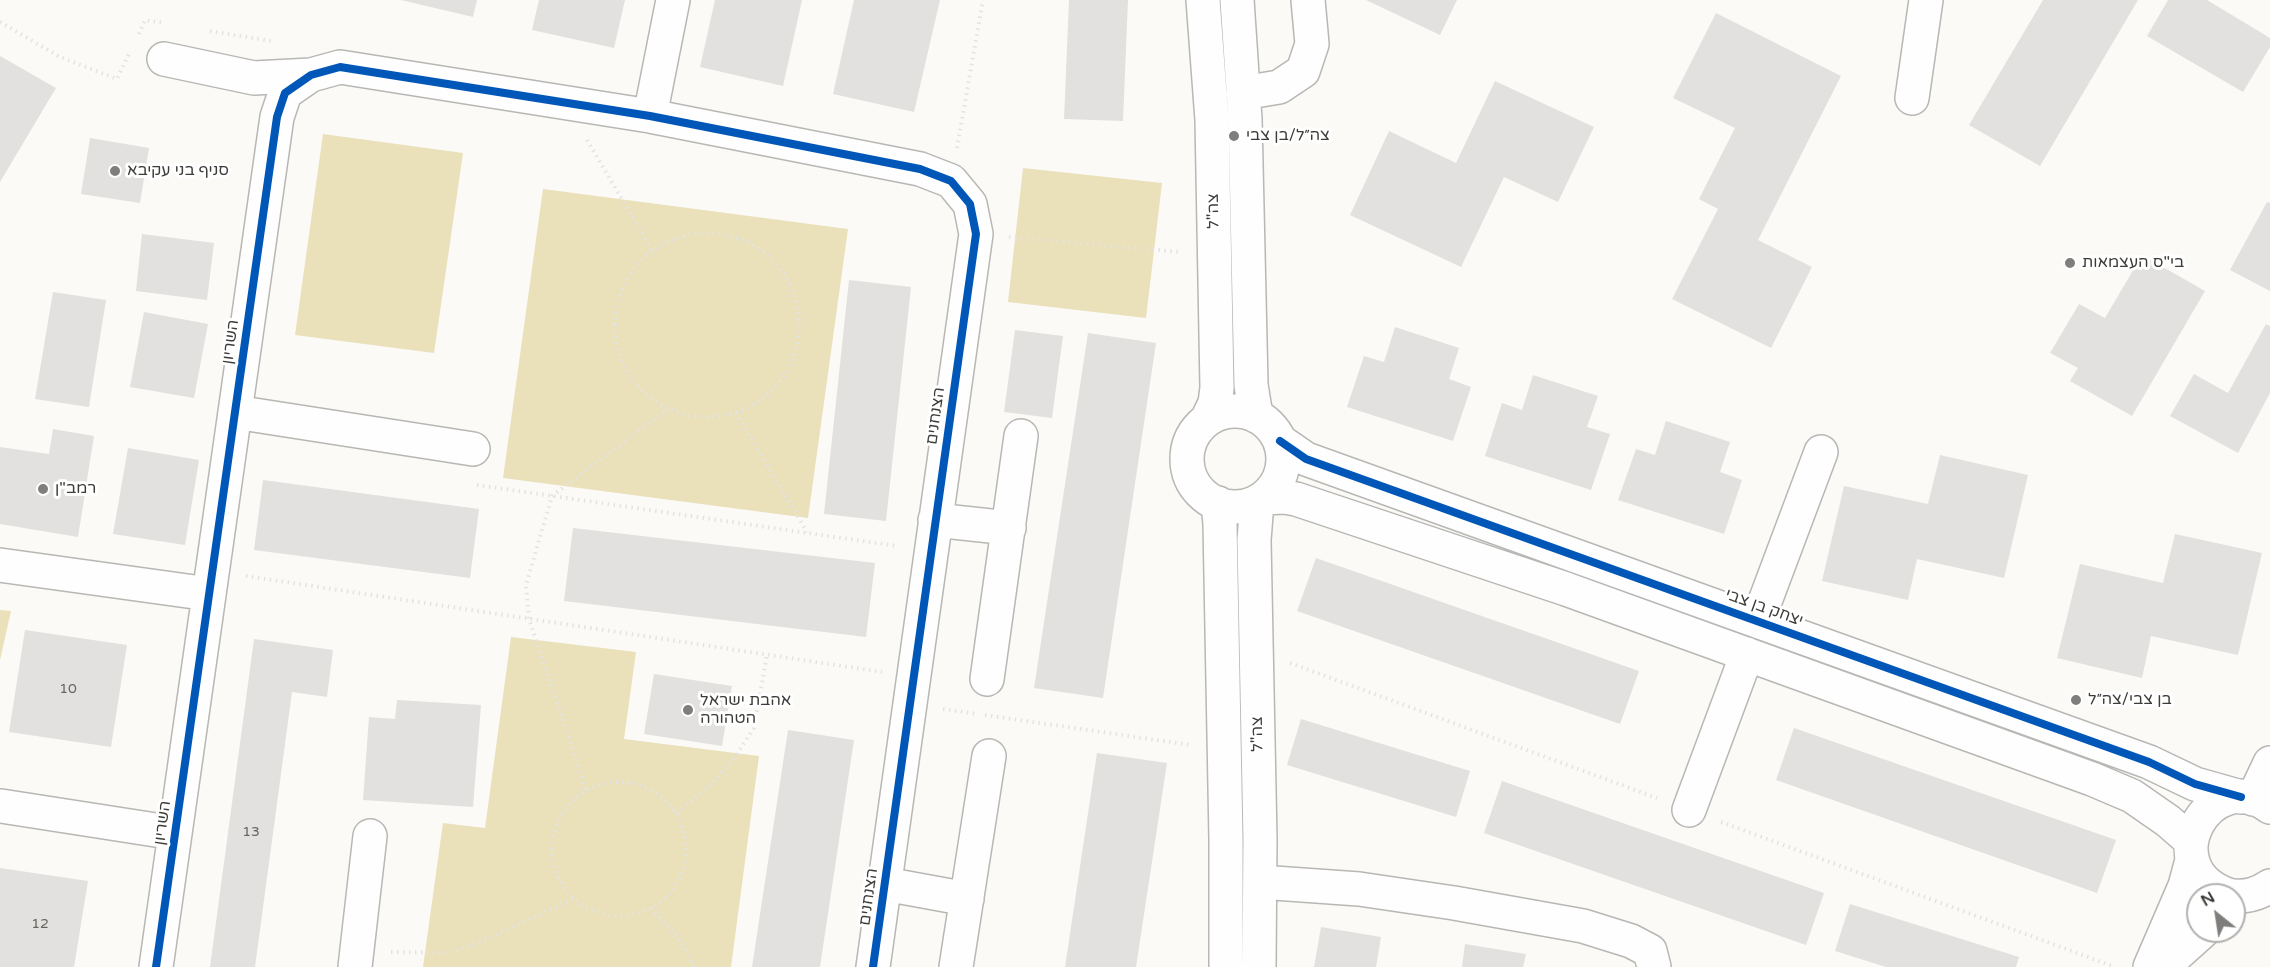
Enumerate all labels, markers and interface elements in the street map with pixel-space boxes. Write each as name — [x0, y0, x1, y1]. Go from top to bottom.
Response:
place label: צה״ל/בן צבי — [1246, 126, 1330, 146]
marker: צה״ל/בן צבי — [1227, 129, 1241, 143]
place label: סניף בני עקיבא — [127, 161, 229, 181]
marker: סניף בני עקיבא — [108, 164, 122, 178]
street label: צה"ל — [1204, 193, 1224, 229]
place label: בי"ס העצמאות — [2082, 253, 2184, 273]
marker: בי"ס העצמאות — [2063, 256, 2077, 270]
street label: השריון — [218, 319, 244, 365]
street label: הצנחנים — [922, 386, 950, 446]
place label: רמב"ן — [55, 479, 96, 499]
marker: רמב"ן — [36, 482, 50, 496]
street label: יצחק בן צבי — [1722, 585, 1806, 631]
house number: 10 — [59, 681, 77, 697]
place label: בן צבי/צה״ל — [2088, 690, 2172, 710]
place label: אהבת ישראל הטהורה — [700, 691, 791, 729]
marker: בן צבי/צה״ל — [2069, 693, 2083, 707]
marker: אהבת ישראל הטהורה — [681, 703, 695, 717]
street label: צה"ל — [1248, 716, 1268, 752]
street label: השריון — [150, 800, 176, 846]
house number: 13 — [242, 824, 260, 840]
street label: הצנחנים — [855, 867, 883, 927]
north arrow — [2186, 883, 2246, 943]
text: N — [2197, 887, 2219, 911]
house number: 12 — [31, 916, 49, 932]

